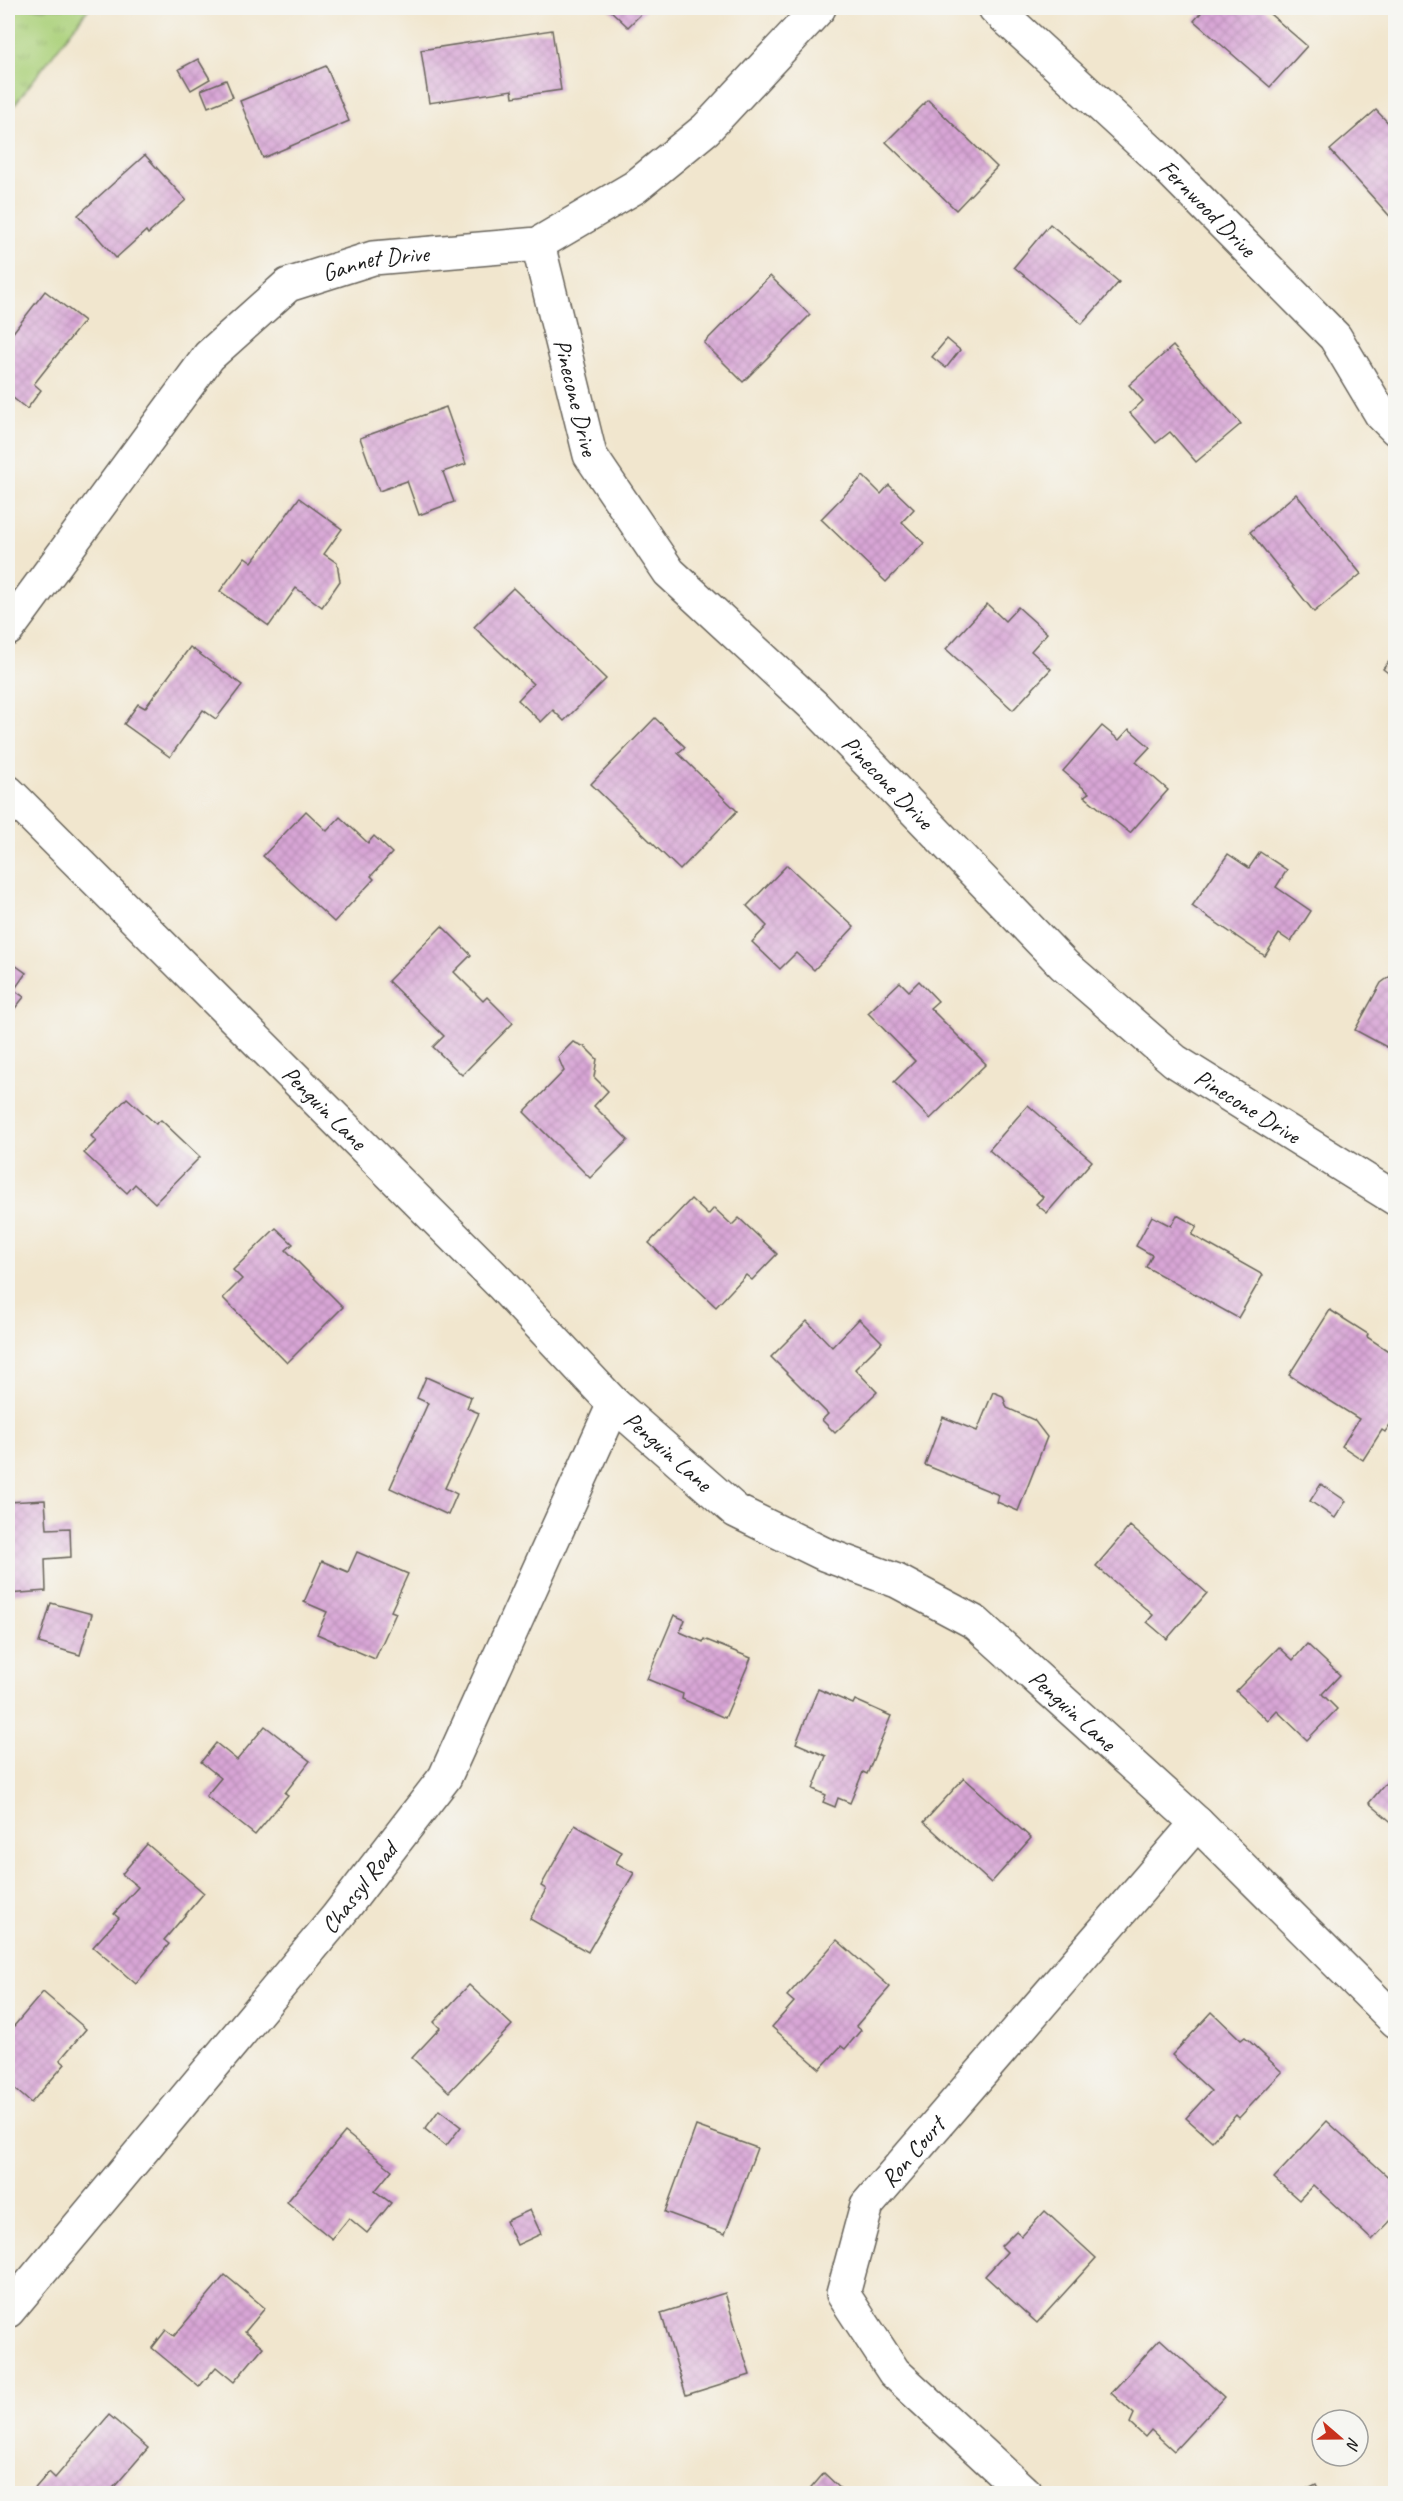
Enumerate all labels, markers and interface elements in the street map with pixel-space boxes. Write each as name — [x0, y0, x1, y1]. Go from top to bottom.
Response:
street label: Fernwood Drive — [1153, 153, 1264, 265]
street label: Gannet Drive — [318, 238, 432, 288]
street label: Pinecone Drive — [547, 336, 605, 461]
street label: Pinecone Drive — [836, 729, 941, 837]
street label: Penguin Lane — [276, 1059, 374, 1158]
street label: Pinecone Drive — [1189, 1062, 1308, 1152]
street label: Penguin Lane — [618, 1405, 720, 1499]
street label: Penguin Lane — [1023, 1663, 1124, 1759]
street label: Chassyl Road — [315, 1833, 406, 1940]
street label: Ron Court — [874, 2108, 953, 2193]
north arrow — [1310, 2408, 1370, 2468]
text: N — [1341, 2435, 1364, 2454]

